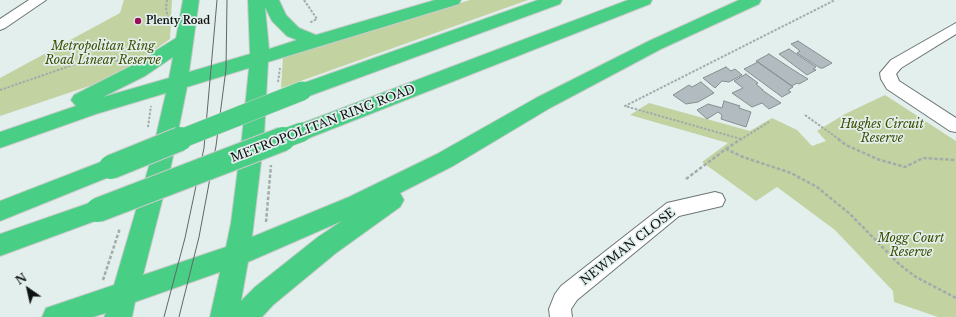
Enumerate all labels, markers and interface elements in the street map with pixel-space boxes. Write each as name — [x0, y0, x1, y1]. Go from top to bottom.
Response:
place label: Plenty Road — [146, 15, 210, 27]
marker: Plenty Road — [133, 16, 143, 26]
park label: Metropolitan Ring Road Linear Reserve — [45, 40, 161, 68]
street label: METROPOLITAN RING ROAD — [229, 82, 417, 166]
park label: Hughes Circuit Reserve — [840, 118, 924, 146]
street label: NEWMAN CLOSE — [578, 206, 678, 288]
park label: Mogg Court Reserve — [878, 232, 944, 260]
north arrow — [8, 269, 48, 309]
text: N — [13, 270, 29, 288]

